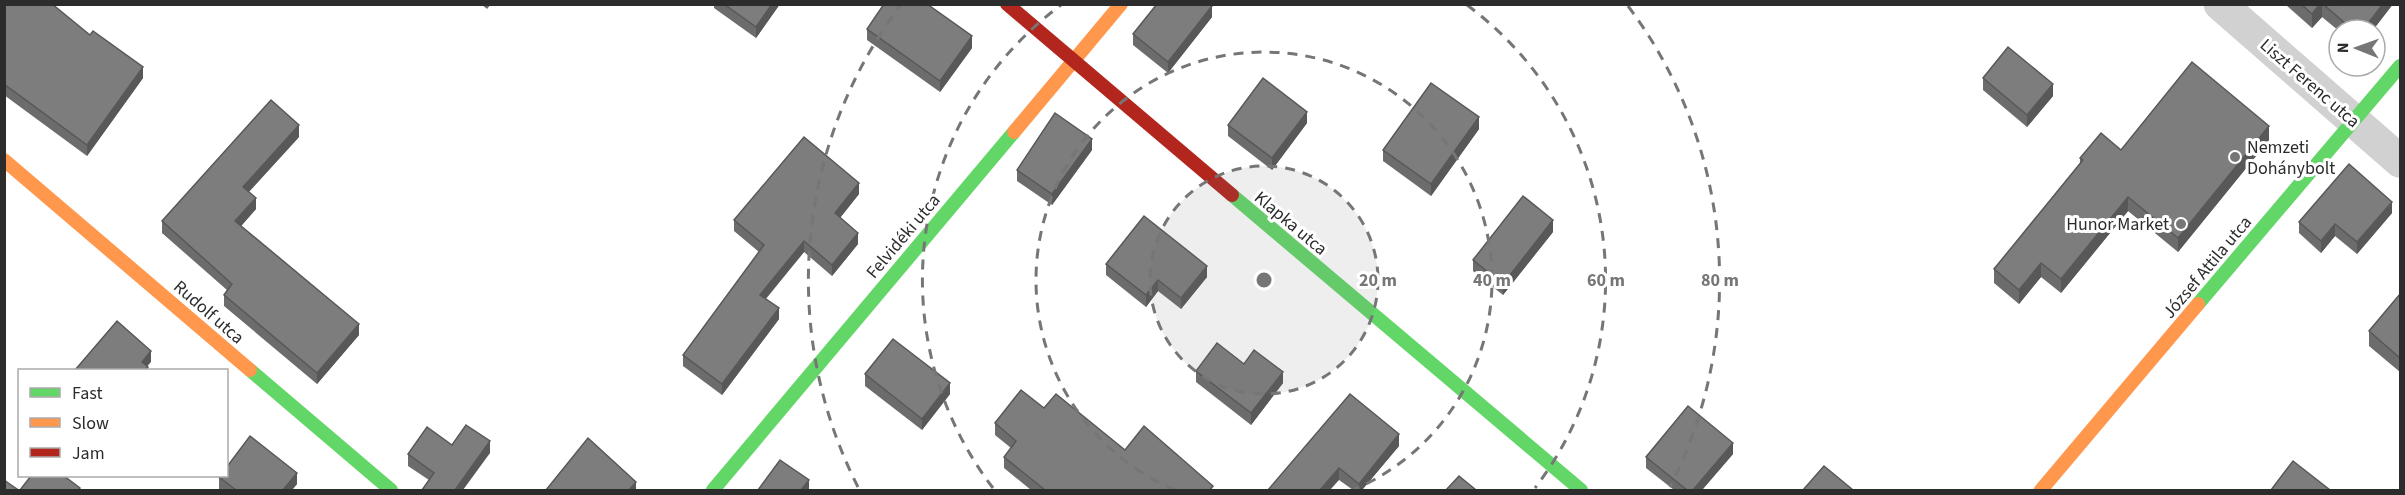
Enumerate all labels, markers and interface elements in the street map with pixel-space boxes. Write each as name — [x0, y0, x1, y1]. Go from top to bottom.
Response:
north arrow — [2327, 18, 2387, 78]
street label: Liszt Ferenc utca — [2254, 33, 2365, 134]
text: N — [2332, 42, 2354, 53]
place label: Nemzeti Dohánybolt — [2247, 135, 2335, 181]
marker: Nemzeti Dohánybolt — [2228, 150, 2242, 164]
street label: Klapka utca — [1249, 185, 1333, 261]
street label: Felvidéki utca — [861, 189, 946, 284]
street label: József Attila utca — [2157, 211, 2258, 324]
place label: Hunor Market — [2066, 212, 2169, 237]
marker: Hunor Market — [2174, 217, 2188, 231]
text: 20 m — [1359, 268, 1397, 293]
text: 40 m — [1473, 268, 1511, 293]
text: 60 m — [1587, 268, 1625, 293]
text: 80 m — [1701, 268, 1739, 293]
centre of rings — [1254, 270, 1274, 290]
street label: Rudolf utca — [168, 275, 249, 350]
legend — [18, 369, 228, 477]
text: Fast — [72, 381, 103, 406]
text: Slow — [72, 411, 109, 436]
text: Jam — [72, 441, 105, 466]

